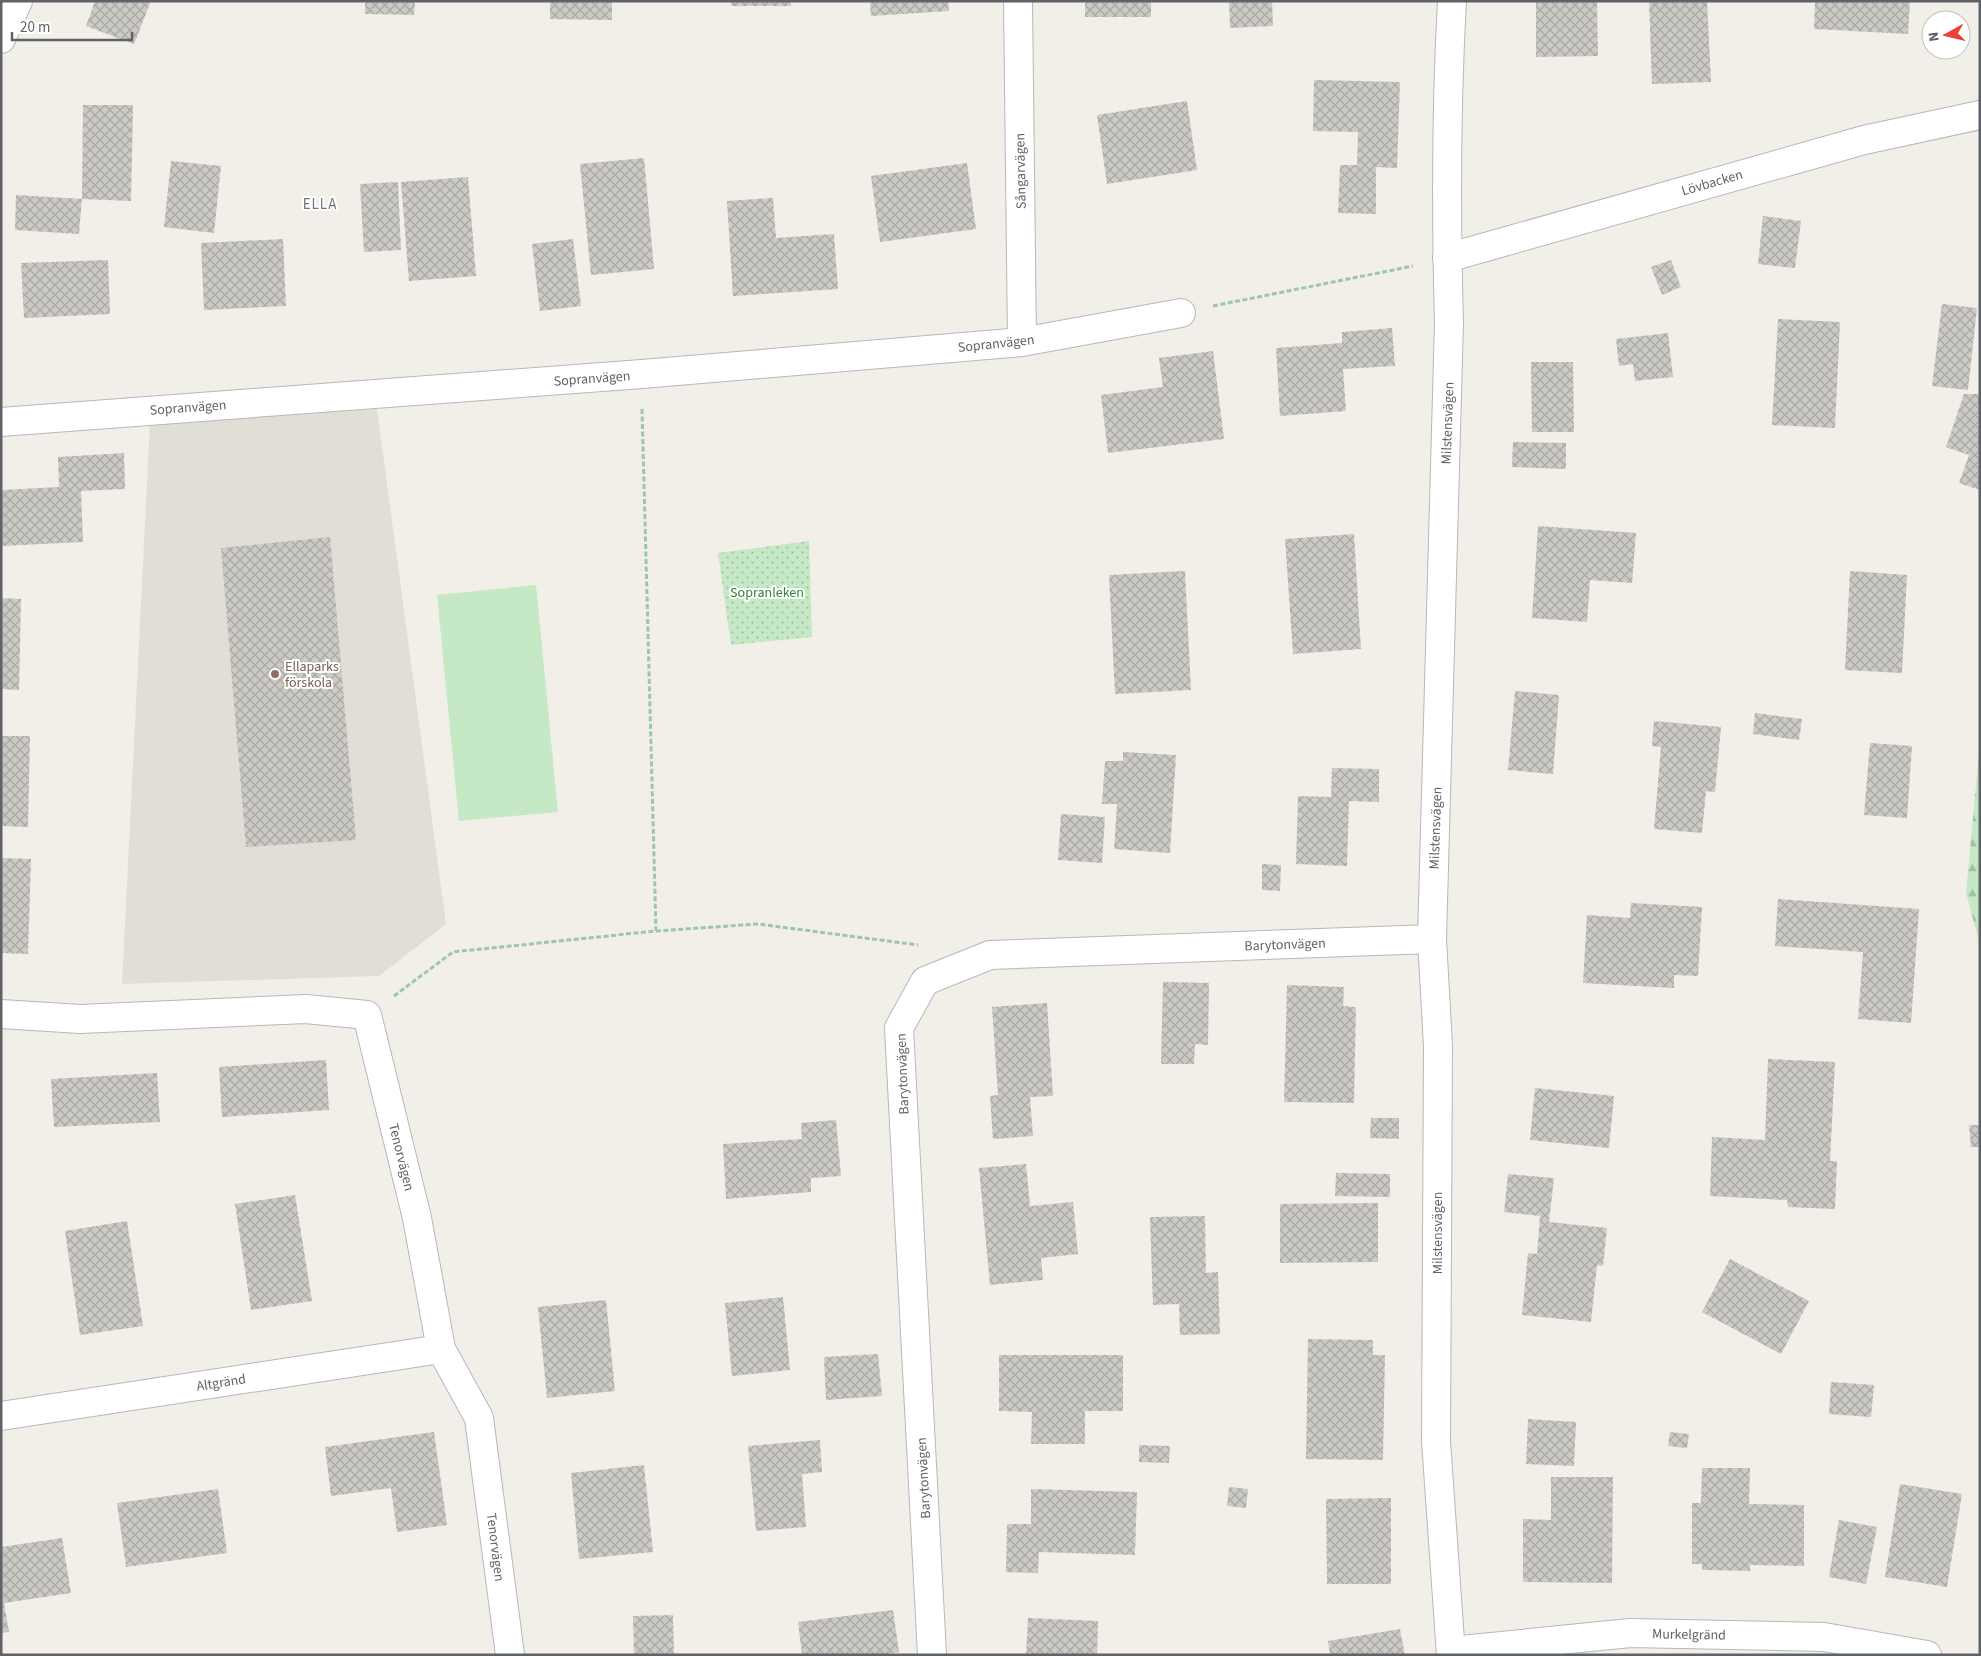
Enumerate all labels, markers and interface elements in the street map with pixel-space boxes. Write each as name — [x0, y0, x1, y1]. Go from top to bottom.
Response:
scale bar — [12, 10, 132, 42]
north arrow — [1921, 10, 1971, 60]
text: 20 m — [20, 17, 50, 38]
text: N — [1924, 31, 1945, 43]
street label: Sångarvägen — [1010, 133, 1032, 209]
street label: Lövbacken — [1679, 165, 1745, 201]
district label: ELLA — [303, 194, 337, 215]
street label: Sopranvägen — [957, 330, 1035, 358]
street label: Sopranvägen — [553, 366, 631, 392]
street label: Milstensvägen — [1437, 381, 1459, 465]
street label: Sopranvägen — [149, 395, 227, 421]
park label: Sopranleken — [730, 583, 804, 603]
place label: Ellaparks förskola — [285, 657, 339, 693]
marker: Ellaparks förskola — [269, 668, 281, 680]
street label: Milstensvägen — [1425, 786, 1447, 870]
street label: Barytonvägen — [1244, 934, 1326, 956]
street label: Barytonvägen — [892, 1033, 914, 1115]
street label: Tenorvägen — [383, 1121, 419, 1193]
street label: Milstensvägen — [1428, 1192, 1448, 1274]
street label: Altgränd — [195, 1369, 247, 1397]
street label: Barytonvägen — [912, 1437, 936, 1519]
street label: Tenorvägen — [481, 1512, 509, 1582]
street label: Murkelgränd — [1652, 1624, 1726, 1646]

